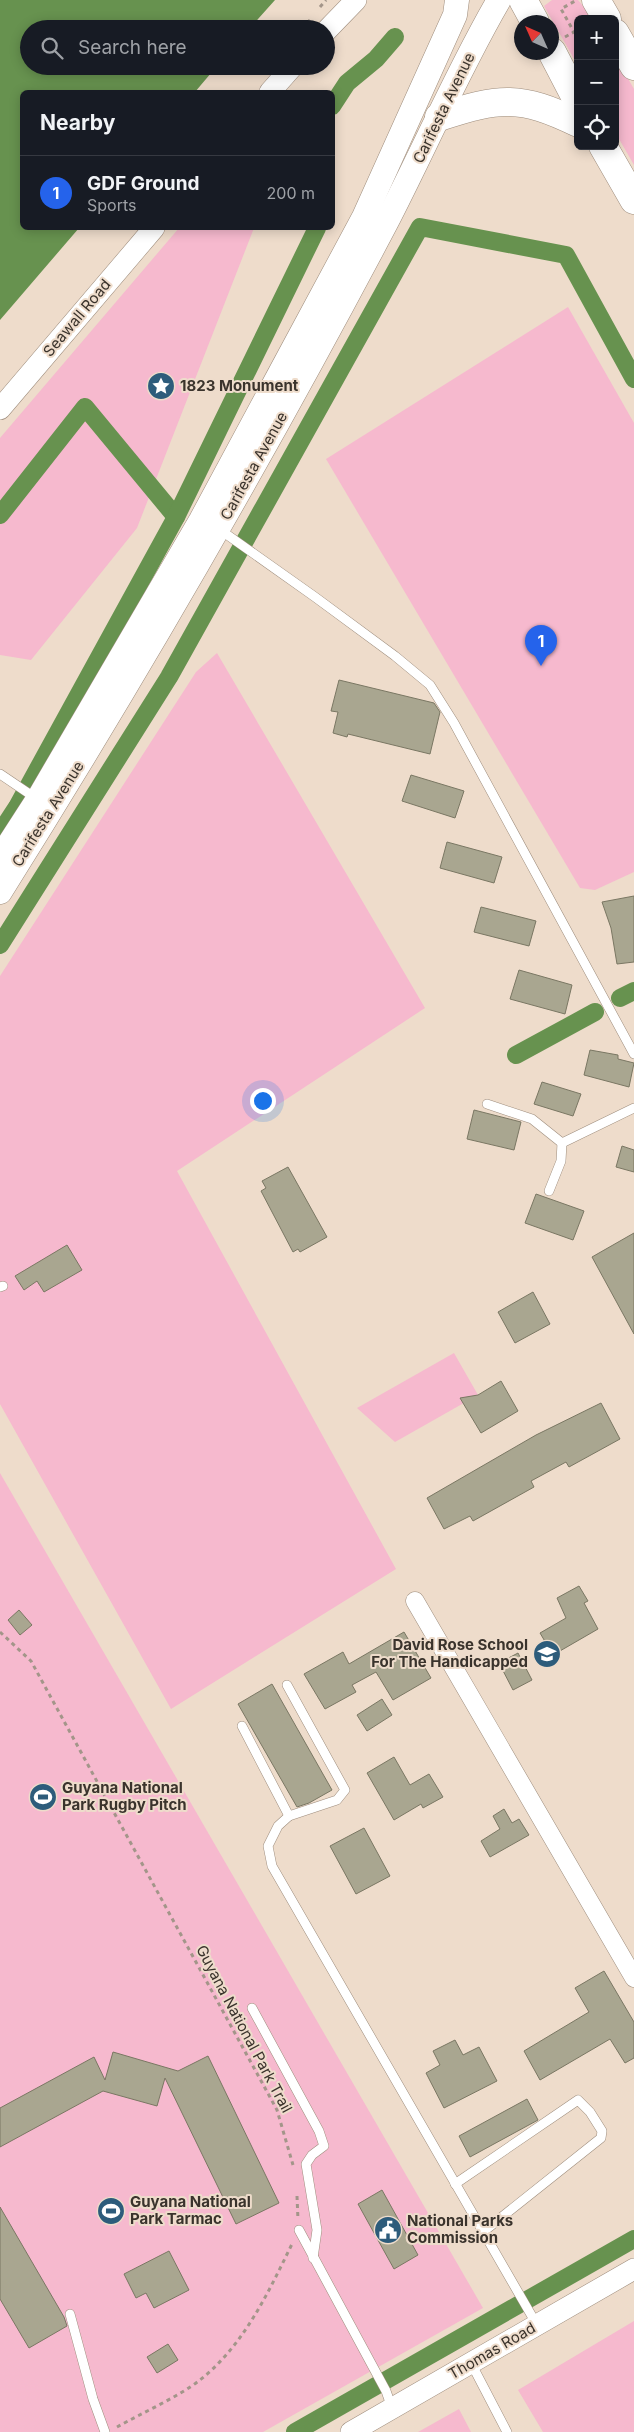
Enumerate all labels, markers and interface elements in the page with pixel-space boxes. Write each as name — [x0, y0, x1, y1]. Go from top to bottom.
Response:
north arrow — [514, 15, 559, 60]
map controls — [574, 15, 619, 150]
button: + — [574, 15, 619, 60]
search box — [20, 20, 335, 75]
icon: search — [38, 34, 66, 62]
text: Search here — [78, 36, 187, 59]
street label: Carifesta Avenue — [408, 49, 479, 166]
button: − — [574, 60, 619, 105]
button: locate — [574, 105, 619, 150]
text: Nearby — [40, 110, 115, 135]
text: GDF Ground — [87, 172, 199, 195]
text: 1 — [53, 183, 59, 203]
text: 200 m — [267, 183, 315, 203]
text: Sports — [87, 195, 136, 215]
street label: Seawall Road — [39, 275, 115, 360]
place icon: 1823 Monument — [146, 371, 176, 401]
place label: 1823 Monument — [180, 376, 299, 395]
street label: Carifesta Avenue — [216, 408, 291, 523]
pin: 1 — [525, 625, 557, 666]
street label: Carifesta Avenue — [7, 757, 88, 870]
your location — [250, 1088, 276, 1114]
place label: David Rose School For The Handicapped — [371, 1635, 528, 1671]
school or university icon: David Rose School For The Handicapped — [532, 1639, 562, 1669]
place label: Guyana National Park Rugby Pitch — [62, 1778, 187, 1814]
sports icon: Guyana National Park Rugby Pitch — [28, 1782, 58, 1812]
street label: Guyana National Park Trail — [192, 1942, 297, 2116]
place label: Guyana National Park Tarmac — [130, 2192, 251, 2228]
sports icon: Guyana National Park Tarmac — [96, 2196, 126, 2226]
place label: National Parks Commission — [407, 2211, 513, 2247]
public building icon: National Parks Commission — [373, 2215, 403, 2245]
street label: Thomas Road — [445, 2318, 539, 2383]

